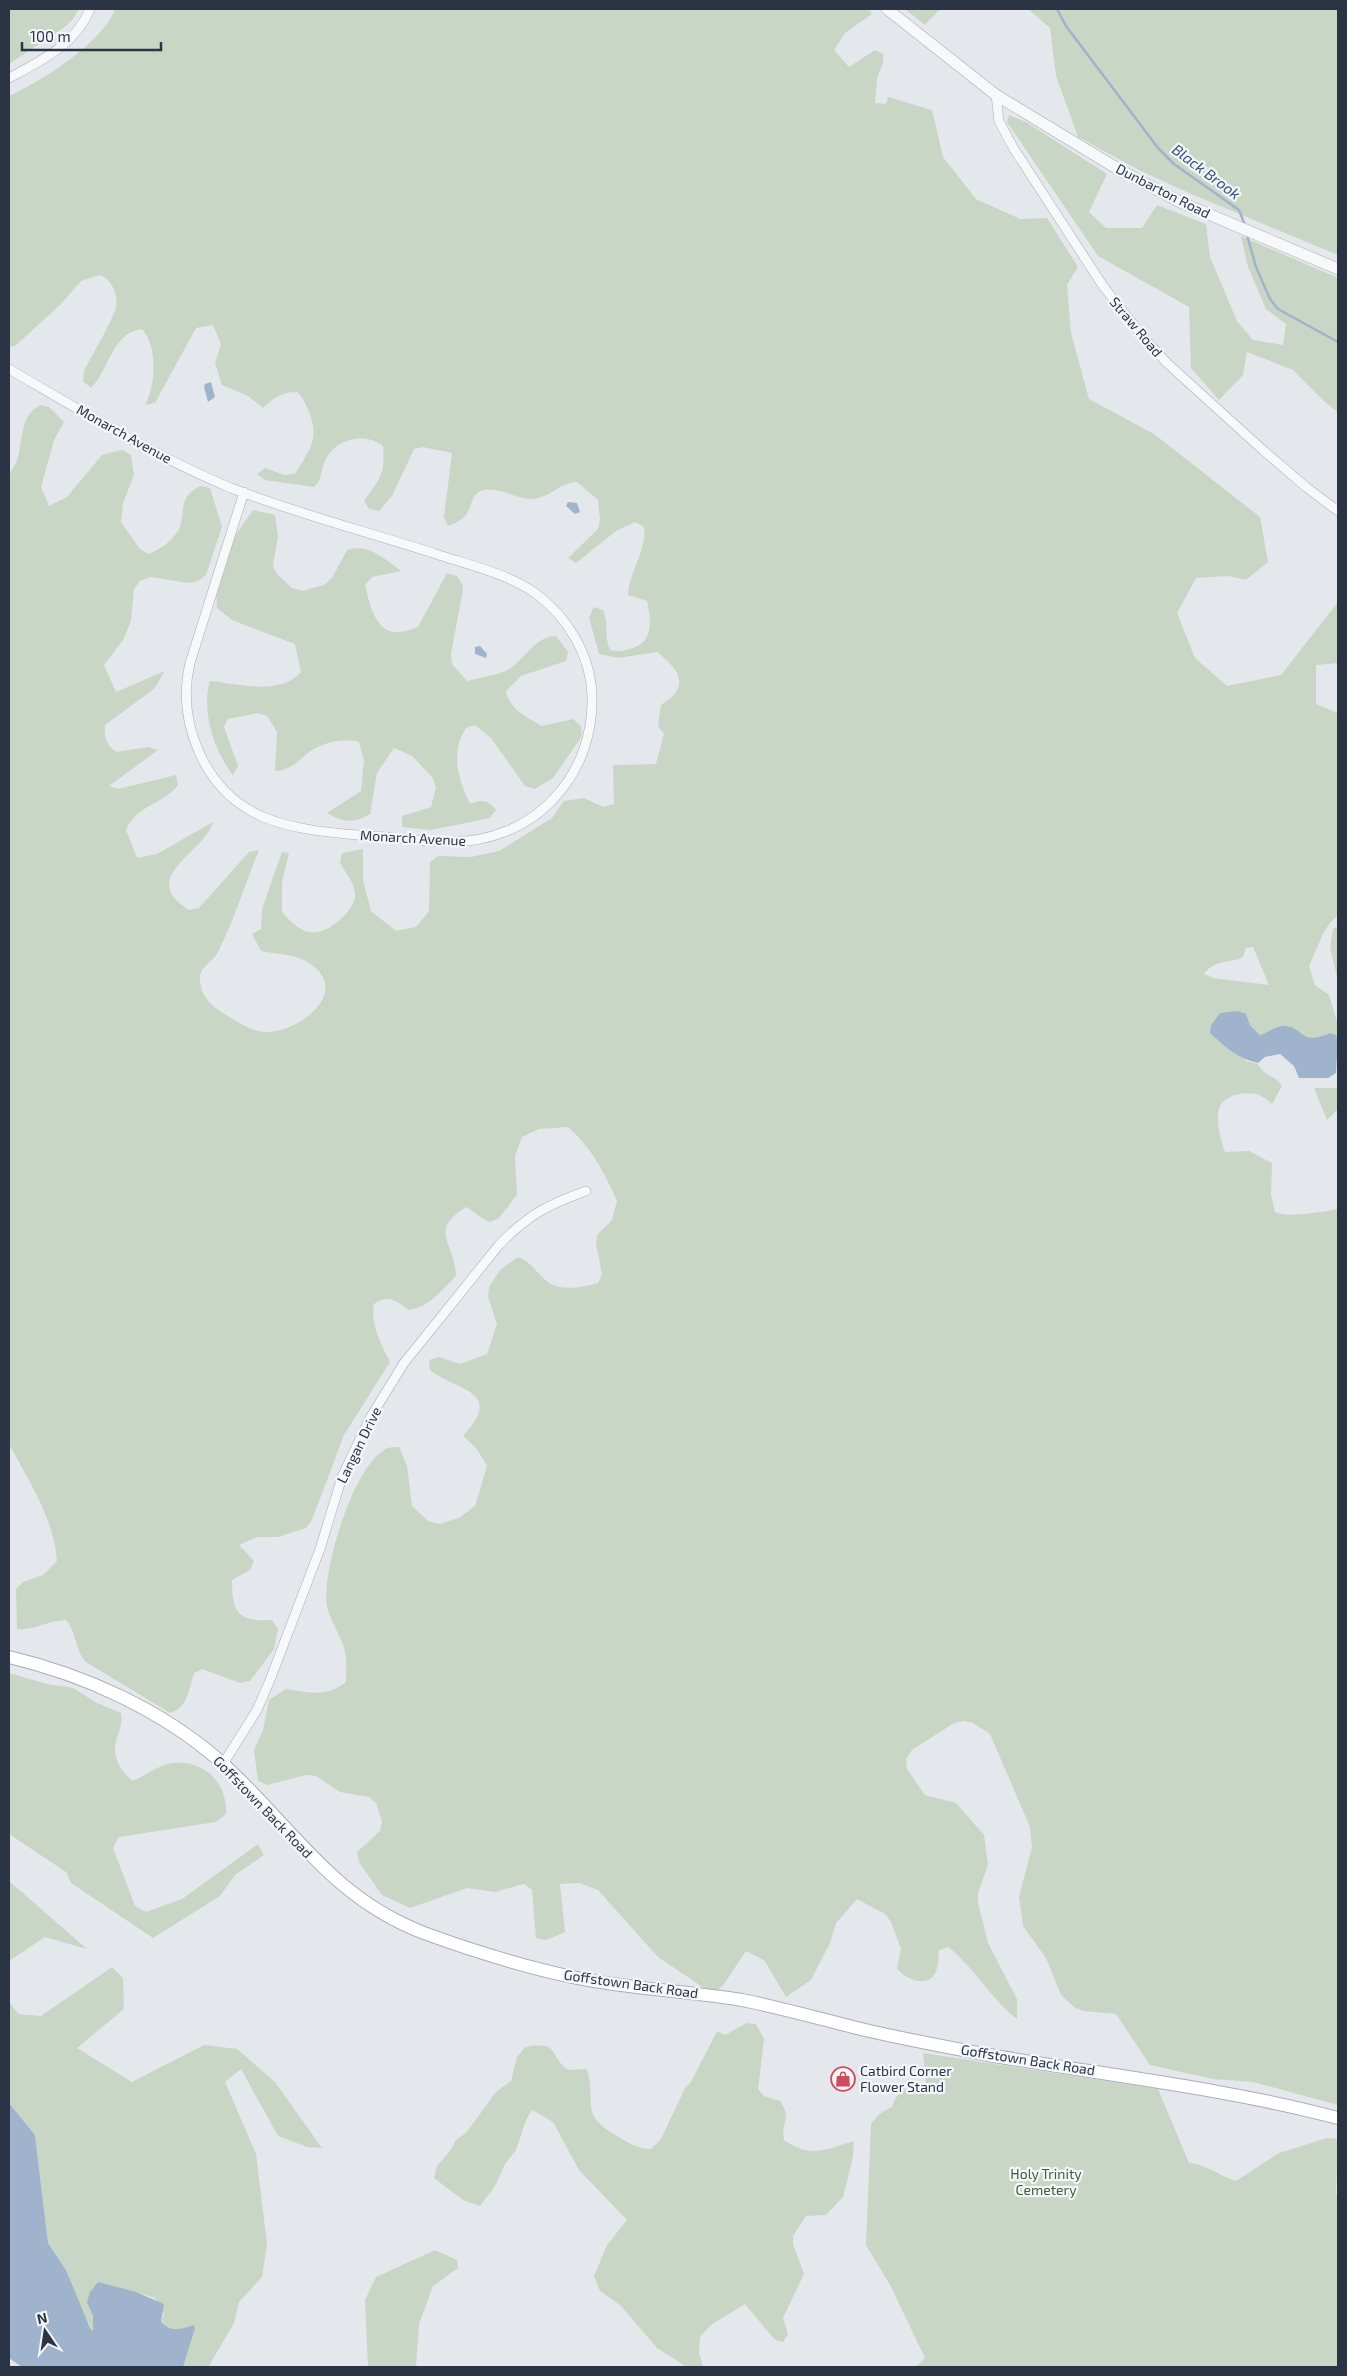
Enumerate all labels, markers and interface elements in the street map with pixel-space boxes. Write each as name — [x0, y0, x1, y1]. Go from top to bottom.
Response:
scale bar — [22, 20, 161, 52]
text: 100 m — [30, 27, 71, 45]
water label: Black Brook — [1169, 140, 1244, 203]
street label: Dunbarton Road — [1113, 159, 1213, 222]
street label: Straw Road — [1106, 293, 1166, 360]
street label: Monarch Avenue — [74, 400, 175, 467]
street label: Monarch Avenue — [360, 826, 466, 849]
street label: Langan Drive — [333, 1404, 384, 1486]
street label: Goffstown Back Road — [210, 1752, 317, 1861]
street label: Goffstown Back Road — [563, 1966, 699, 2001]
street label: Goffstown Back Road — [960, 2041, 1096, 2078]
place label: Catbird Corner Flower Stand — [860, 2062, 952, 2095]
shop icon: Catbird Corner Flower Stand — [830, 2066, 856, 2092]
park label: Holy Trinity Cemetery — [1010, 2165, 1082, 2198]
north arrow — [20, 2306, 70, 2356]
text: N — [35, 2308, 49, 2327]

